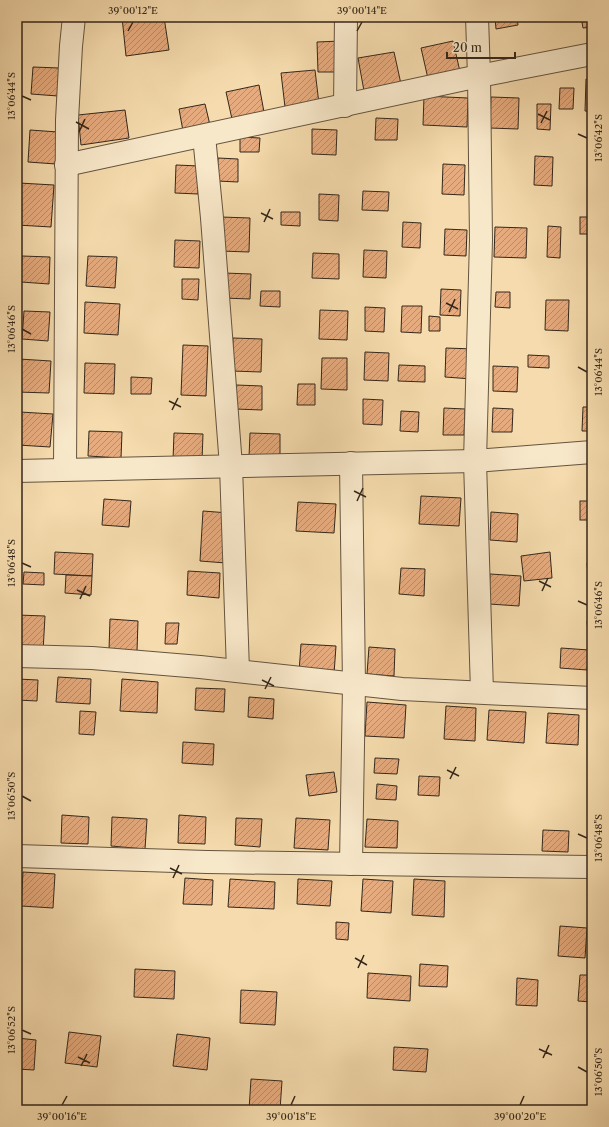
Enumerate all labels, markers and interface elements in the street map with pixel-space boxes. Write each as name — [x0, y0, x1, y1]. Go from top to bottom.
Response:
text: 39°00'12"E — [108, 4, 158, 17]
text: 39°00'14"E — [337, 4, 387, 17]
scale bar — [447, 34, 515, 60]
text: 20 m — [453, 40, 482, 55]
text: 13°06'44"S — [5, 72, 18, 120]
text: 13°06'42"S — [592, 114, 605, 162]
text: 13°06'46"S — [5, 305, 18, 353]
text: 13°06'44"S — [592, 348, 605, 396]
text: 13°06'48"S — [5, 539, 18, 587]
text: 13°06'46"S — [592, 581, 605, 629]
text: 13°06'50"S — [5, 772, 18, 820]
text: 13°06'48"S — [592, 814, 605, 862]
text: 13°06'52"S — [5, 1006, 18, 1054]
text: 13°06'50"S — [592, 1048, 605, 1096]
text: 39°00'16"E — [37, 1110, 87, 1123]
text: 39°00'18"E — [266, 1110, 316, 1123]
text: 39°00'20"E — [494, 1110, 546, 1123]

